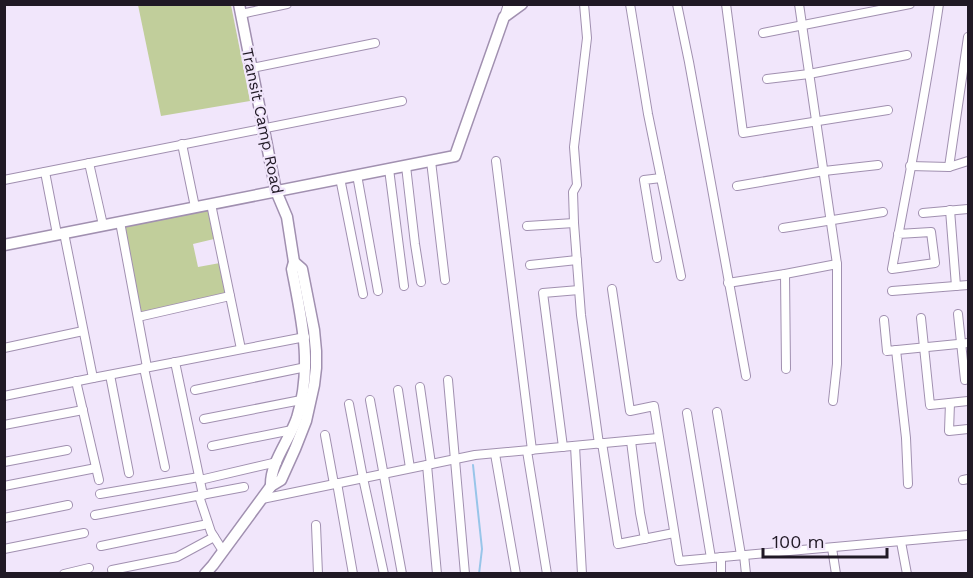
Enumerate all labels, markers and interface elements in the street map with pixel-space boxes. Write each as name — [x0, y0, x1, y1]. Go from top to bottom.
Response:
street label: Transit Camp Road — [238, 47, 287, 196]
scale bar — [763, 521, 888, 559]
text: 100 m — [772, 531, 825, 552]

